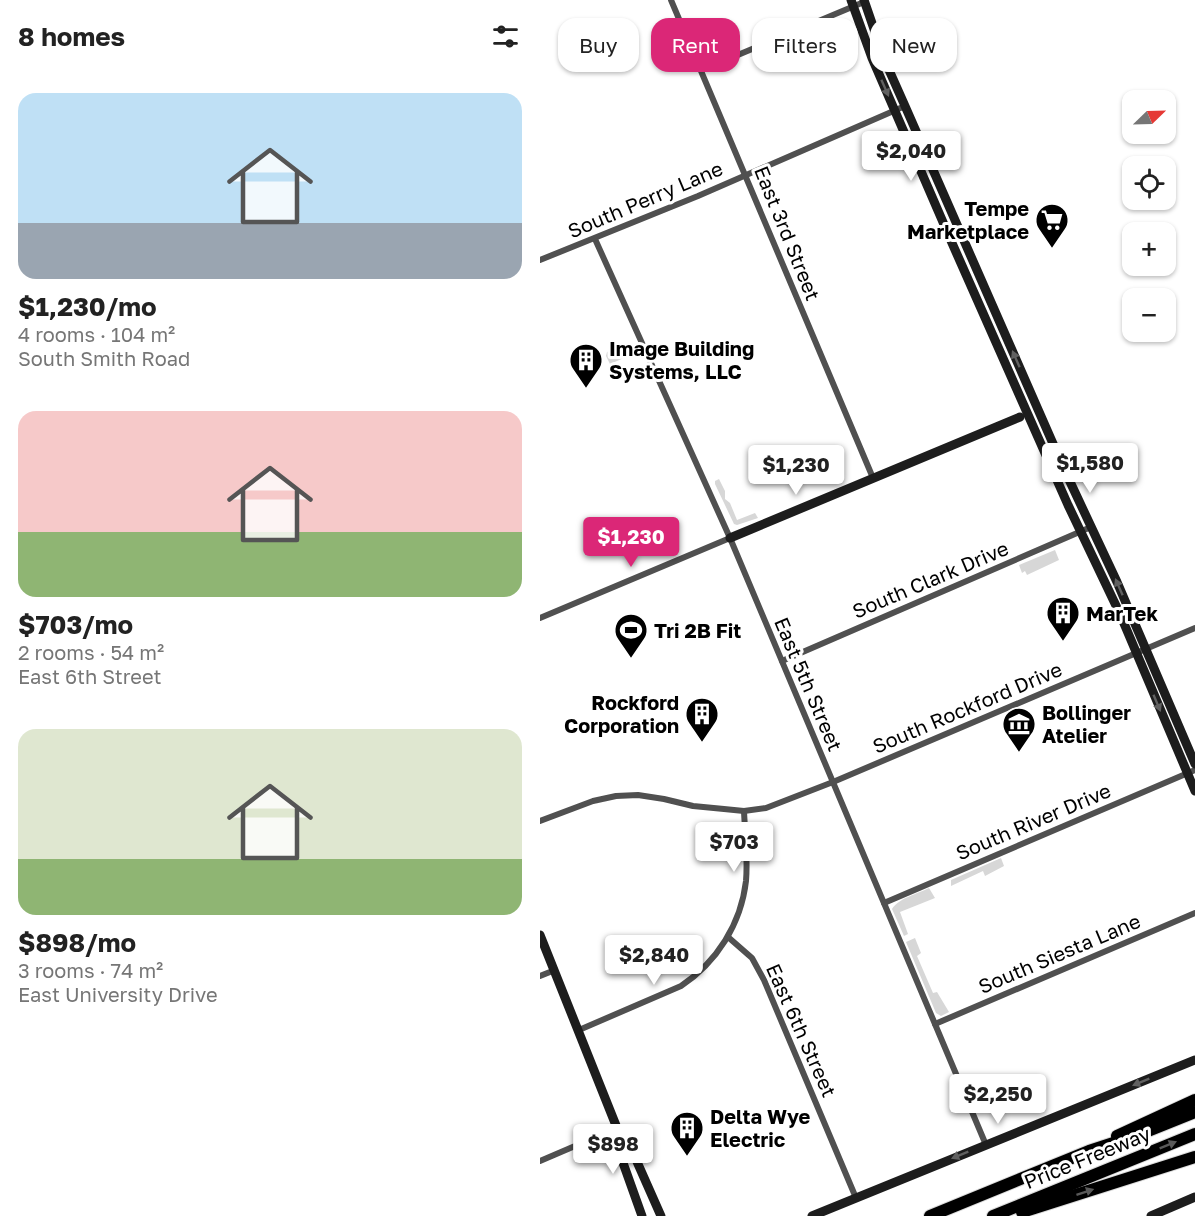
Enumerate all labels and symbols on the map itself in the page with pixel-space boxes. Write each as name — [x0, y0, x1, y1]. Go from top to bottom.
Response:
one-way arrow — [880, 79, 889, 96]
north arrow — [1122, 90, 1176, 144]
pin: $2,040 — [862, 131, 960, 182]
street label: South Perry Lane — [564, 156, 726, 242]
street label: East 3rd Street — [750, 162, 826, 304]
place label: Tempe Marketplace — [907, 196, 1029, 243]
supermarket icon: Tempe Marketplace — [1034, 202, 1070, 249]
place label: Image Building Systems, LLC — [609, 336, 754, 383]
building icon: Image Building Systems, LLC — [568, 342, 604, 389]
one-way arrow — [1011, 350, 1021, 368]
pin: $1,580 — [1041, 443, 1139, 494]
pin: $1,230 — [747, 445, 845, 496]
pin: $1,230 — [582, 517, 680, 568]
street label: South Clark Drive — [848, 535, 1012, 623]
one-way arrow — [1114, 577, 1124, 595]
building icon: MarTek — [1045, 595, 1081, 642]
place label: MarTek — [1086, 601, 1158, 625]
sports icon: Tri 2B Fit — [613, 612, 649, 659]
street label: East 5th Street — [770, 613, 848, 755]
place label: Tri 2B Fit — [654, 618, 741, 642]
street label: South Rockford Drive — [869, 656, 1065, 758]
place label: Rockford Corporation — [564, 690, 679, 737]
one-way arrow — [1152, 695, 1162, 713]
building icon: Rockford Corporation — [684, 696, 720, 743]
place label: Bollinger Atelier — [1042, 700, 1131, 747]
museum icon: Bollinger Atelier — [1001, 706, 1037, 753]
street label: South River Drive — [952, 778, 1114, 864]
pin: $703 — [698, 822, 770, 873]
street label: South Siesta Lane — [974, 908, 1144, 998]
pin: $2,840 — [605, 935, 703, 986]
street label: East 6th Street — [762, 960, 842, 1100]
pin: $2,250 — [949, 1074, 1047, 1125]
one-way arrow — [1132, 1078, 1150, 1087]
place label: Delta Wye Electric — [710, 1104, 811, 1151]
building icon: Delta Wye Electric — [669, 1110, 705, 1157]
street label: Price Freeway — [1020, 1121, 1154, 1193]
pin: $898 — [577, 1124, 649, 1175]
one-way arrow — [1159, 1140, 1177, 1149]
one-way arrow — [951, 1150, 969, 1160]
one-way arrow — [1076, 1186, 1094, 1196]

